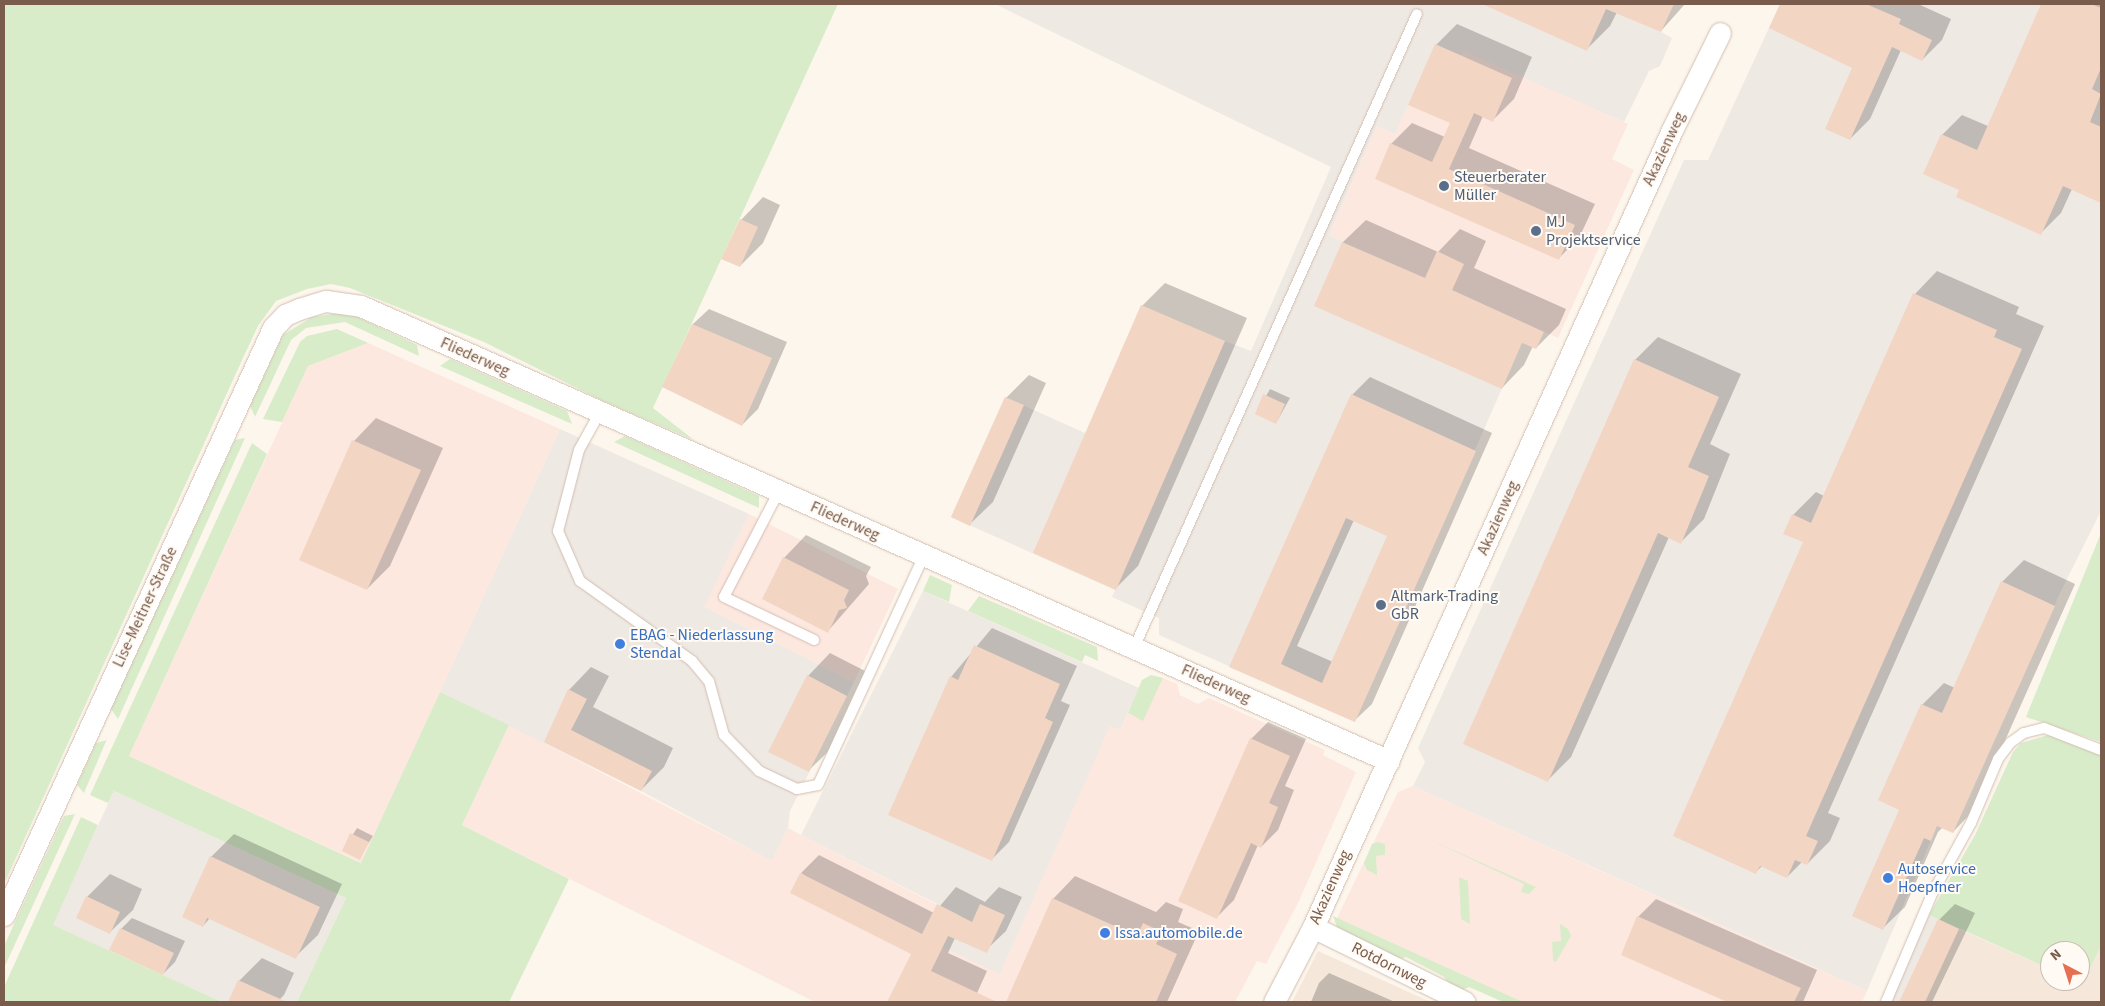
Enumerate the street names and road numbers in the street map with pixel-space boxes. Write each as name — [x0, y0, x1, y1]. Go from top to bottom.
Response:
street label: Akazienweg — [1639, 109, 1689, 189]
street label: Fliederweg — [437, 333, 513, 381]
street label: Akazienweg — [1473, 478, 1523, 558]
street label: Fliederweg — [807, 497, 883, 545]
street label: Lise-Meitner-Straße — [109, 544, 181, 670]
street label: Fliederweg — [1178, 660, 1254, 708]
street label: Akazienweg — [1305, 847, 1355, 927]
street label: Rotdornweg — [1348, 938, 1430, 992]

